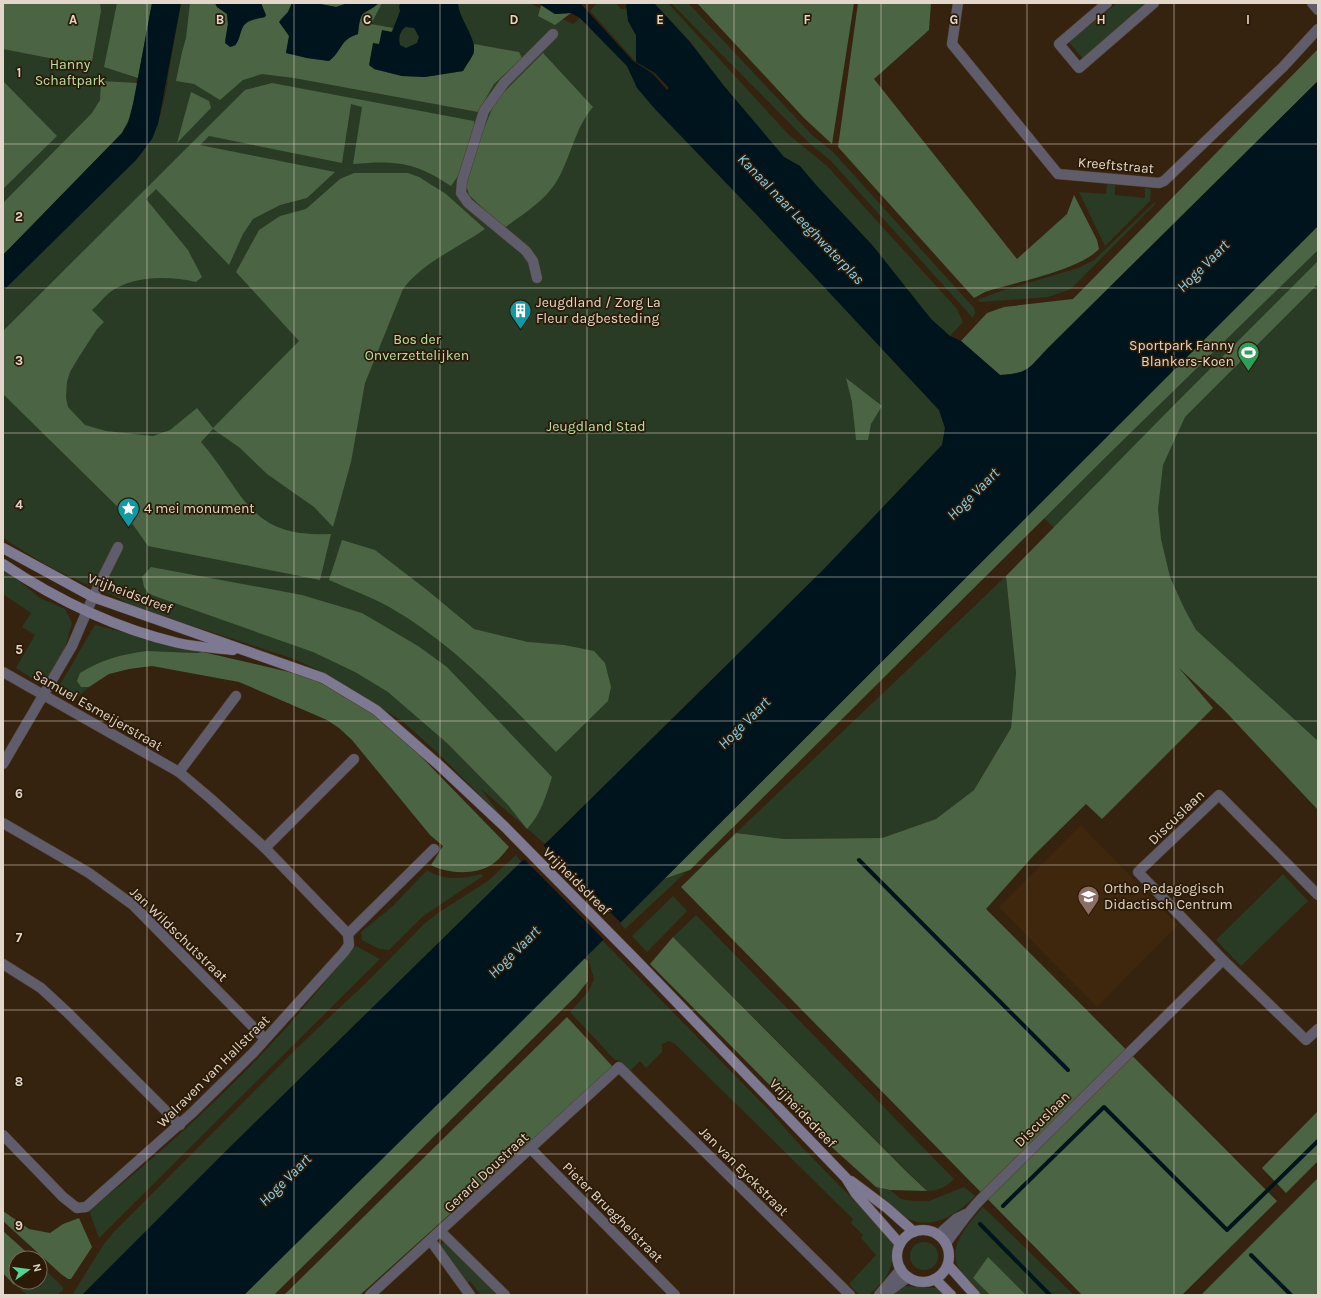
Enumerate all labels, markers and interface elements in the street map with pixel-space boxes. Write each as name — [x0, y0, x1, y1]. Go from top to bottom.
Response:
text: A — [69, 12, 77, 27]
text: B — [216, 12, 224, 27]
text: C — [363, 12, 371, 27]
text: D — [510, 12, 519, 27]
text: E — [656, 12, 664, 27]
text: F — [803, 12, 811, 27]
text: G — [950, 12, 958, 27]
text: H — [1096, 12, 1106, 27]
text: I — [1246, 12, 1250, 27]
park label: Hanny Schaftpark — [35, 56, 105, 89]
text: 1 — [17, 65, 21, 80]
water label: Kanaal naar Leeghwaterplas — [734, 150, 868, 288]
street label: Kreeftstraat — [1077, 154, 1155, 177]
text: 2 — [15, 209, 23, 224]
water label: Hoge Vaart — [1173, 235, 1234, 296]
place label: Jeugdland / Zorg La Fleur dagbesteding — [536, 294, 661, 327]
building icon: Jeugdland / Zorg La Fleur dagbesteding — [507, 297, 533, 330]
park label: Bos der Onverzettelijken — [365, 331, 469, 364]
place label: Sportpark Fanny Blankers-Koen — [1129, 337, 1234, 370]
sports icon: Sportpark Fanny Blankers-Koen — [1236, 340, 1262, 373]
text: 3 — [15, 353, 23, 368]
park label: Jeugdland Stad — [547, 418, 645, 435]
water label: Hoge Vaart — [943, 463, 1004, 524]
place icon: 4 mei monument — [115, 495, 141, 528]
text: 4 — [15, 497, 23, 512]
place label: 4 mei monument — [144, 500, 255, 517]
street label: Vrijheidsdreef — [85, 570, 175, 617]
text: 5 — [15, 642, 23, 657]
street label: Samuel Esmeijerstraat — [30, 666, 166, 755]
water label: Hoge Vaart — [714, 692, 775, 753]
text: 6 — [15, 786, 23, 801]
street label: Discuslaan — [1145, 786, 1208, 848]
street label: Vrijheidsdreef — [539, 844, 614, 919]
place label: Ortho Pedagogisch Didactisch Centrum — [1104, 880, 1233, 913]
street label: Jan Wildschutstraat — [126, 883, 231, 985]
school or university icon: Ortho Pedagogisch Didactisch Centrum — [1075, 883, 1101, 916]
water label: Hoge Vaart — [484, 921, 545, 982]
text: 7 — [16, 930, 23, 945]
street label: Walraven van Hallstraat — [154, 1012, 273, 1131]
text: 8 — [15, 1074, 23, 1089]
street label: Vrijheidsdreef — [766, 1075, 840, 1152]
street label: Discuslaan — [1011, 1088, 1074, 1151]
street label: Jan van Eyckstraat — [695, 1123, 792, 1220]
street label: Gerard Doustraat — [441, 1129, 532, 1216]
water label: Hoge Vaart — [255, 1149, 316, 1210]
street label: Pieter Brueghelstraat — [559, 1159, 666, 1266]
text: 9 — [15, 1218, 23, 1233]
north arrow — [8, 1250, 48, 1290]
text: N — [30, 1262, 44, 1273]

